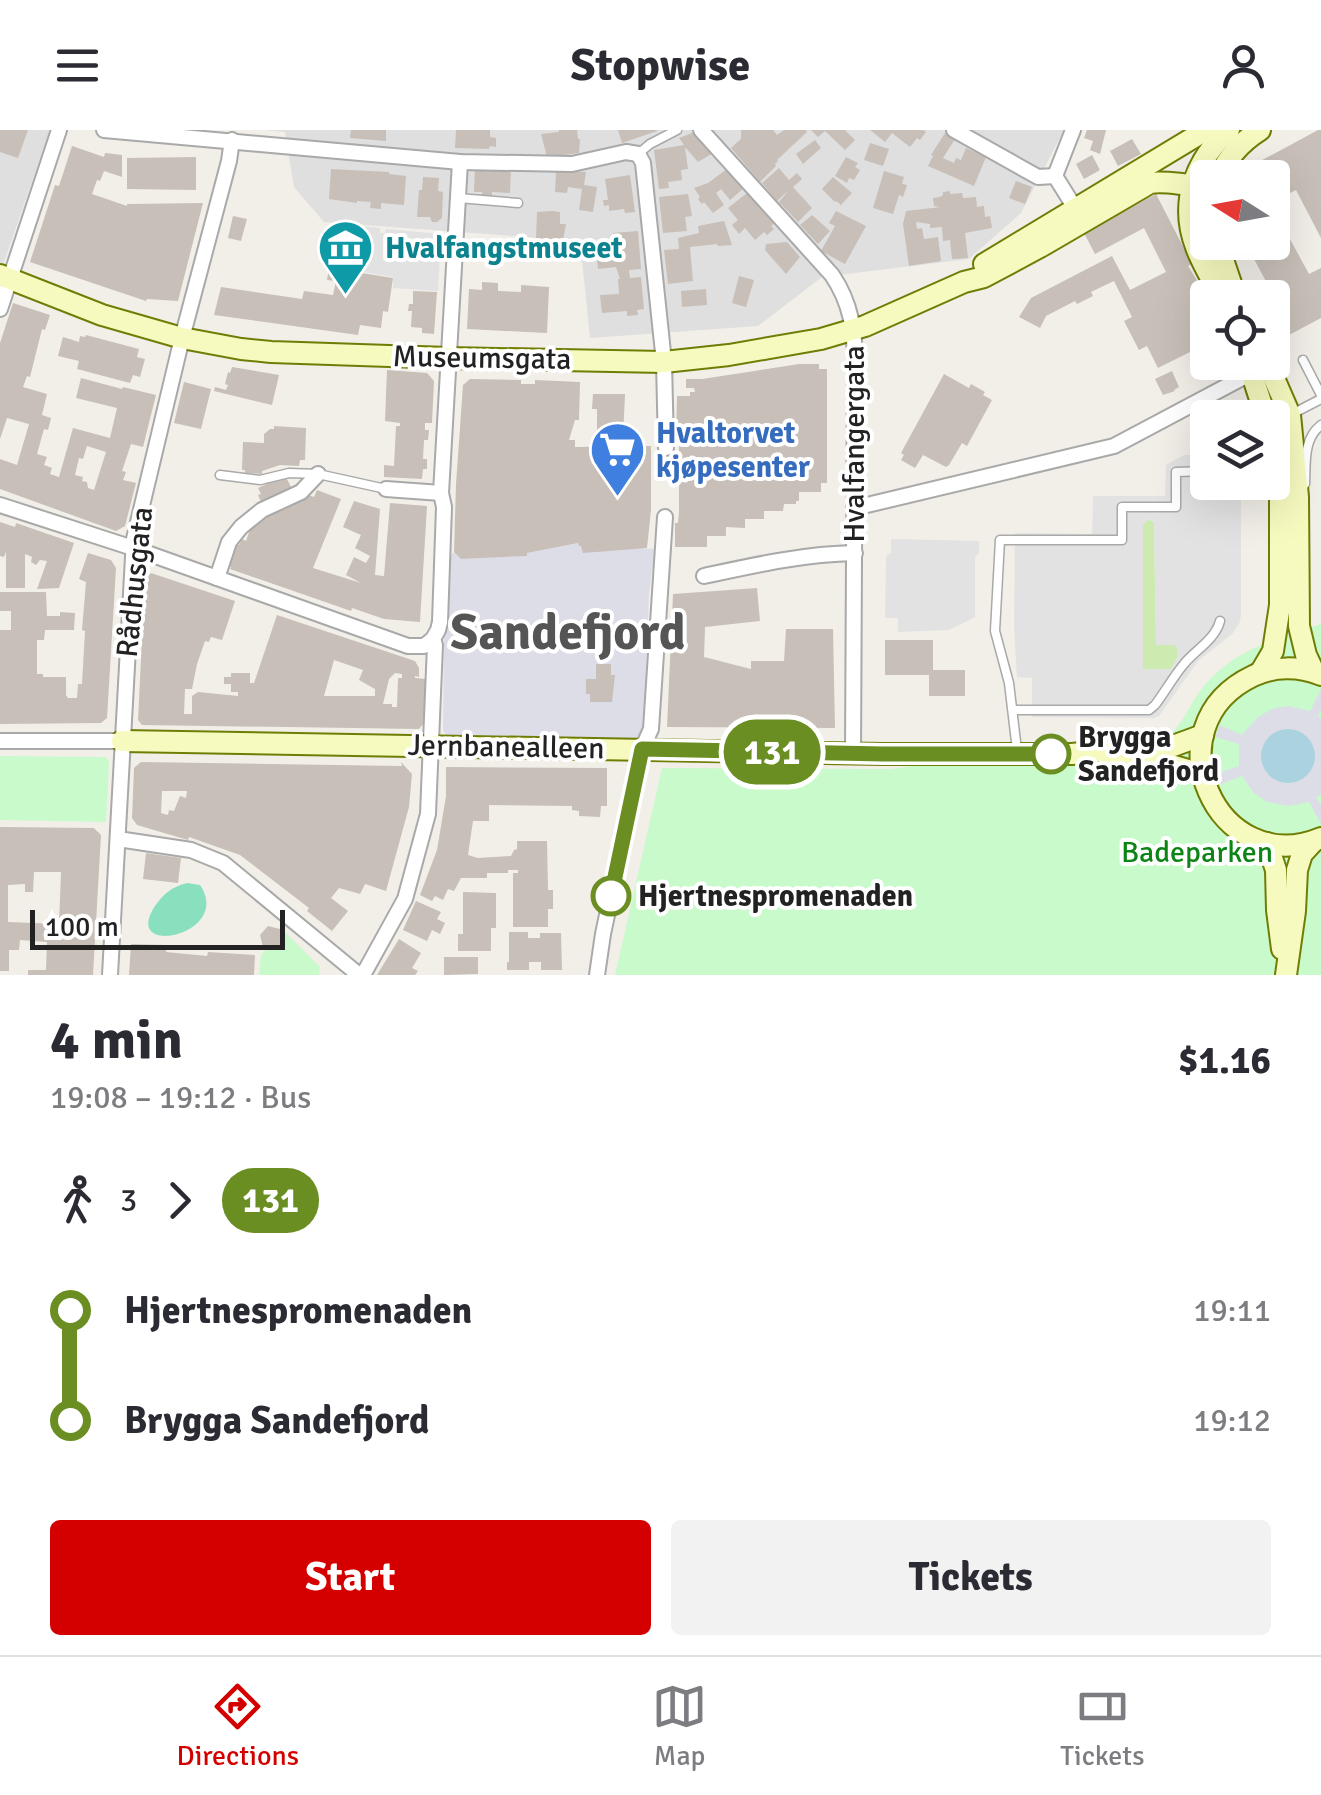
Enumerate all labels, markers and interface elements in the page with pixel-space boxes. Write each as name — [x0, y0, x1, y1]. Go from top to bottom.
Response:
icon: menu — [50, 38, 105, 93]
text: Stopwise — [571, 38, 750, 93]
icon: person — [1216, 38, 1271, 93]
north arrow — [1190, 160, 1290, 260]
map controls — [1190, 160, 1290, 500]
museum icon: Hvalfangstmuseet — [316, 218, 376, 297]
place label: Hvalfangstmuseet — [385, 230, 623, 267]
button: locate — [1190, 280, 1290, 380]
street label: Museumsgata — [392, 338, 572, 378]
street label: Hvalfangergata — [836, 345, 873, 543]
button: layers — [1190, 400, 1290, 500]
place label: Hvaltorvet kjøpesenter — [656, 415, 810, 486]
supermarket icon: Hvaltorvet kjøpesenter — [587, 420, 647, 499]
street label: Rådhusgata — [109, 505, 161, 659]
district label: Sandefjord — [450, 602, 686, 664]
place label: Brygga Sandefjord — [1078, 719, 1219, 790]
line badge: 131 — [714, 720, 830, 784]
street label: Jernbanealleen — [407, 727, 605, 767]
text: 131 — [744, 731, 800, 774]
marker: Brygga Sandefjord — [1032, 735, 1070, 773]
park label: Badeparken — [1121, 834, 1273, 871]
marker: Hjertnespromenaden — [592, 877, 630, 915]
place label: Hjertnespromenaden — [638, 878, 913, 915]
scale bar — [30, 905, 285, 950]
text: 100 m — [45, 910, 119, 944]
text: 4 min — [50, 1006, 183, 1074]
text: $1.16 — [1178, 1037, 1271, 1084]
text: 19:08 – 19:12 · Bus — [50, 1078, 311, 1117]
icon: walk — [50, 1173, 105, 1228]
icon: forward — [152, 1173, 207, 1228]
text: 131 — [242, 1179, 299, 1222]
text: 3 — [120, 1181, 137, 1220]
text: Hjertnespromenaden — [124, 1287, 472, 1334]
text: 19:11 — [1193, 1291, 1271, 1330]
text: Brygga Sandefjord — [124, 1397, 429, 1444]
text: 19:12 — [1193, 1401, 1271, 1440]
button: Start — [50, 1520, 651, 1635]
button: Tickets — [671, 1520, 1271, 1635]
tab: Directions — [177, 1679, 299, 1773]
tab: Map — [652, 1679, 707, 1773]
tab: Tickets — [1060, 1679, 1144, 1773]

